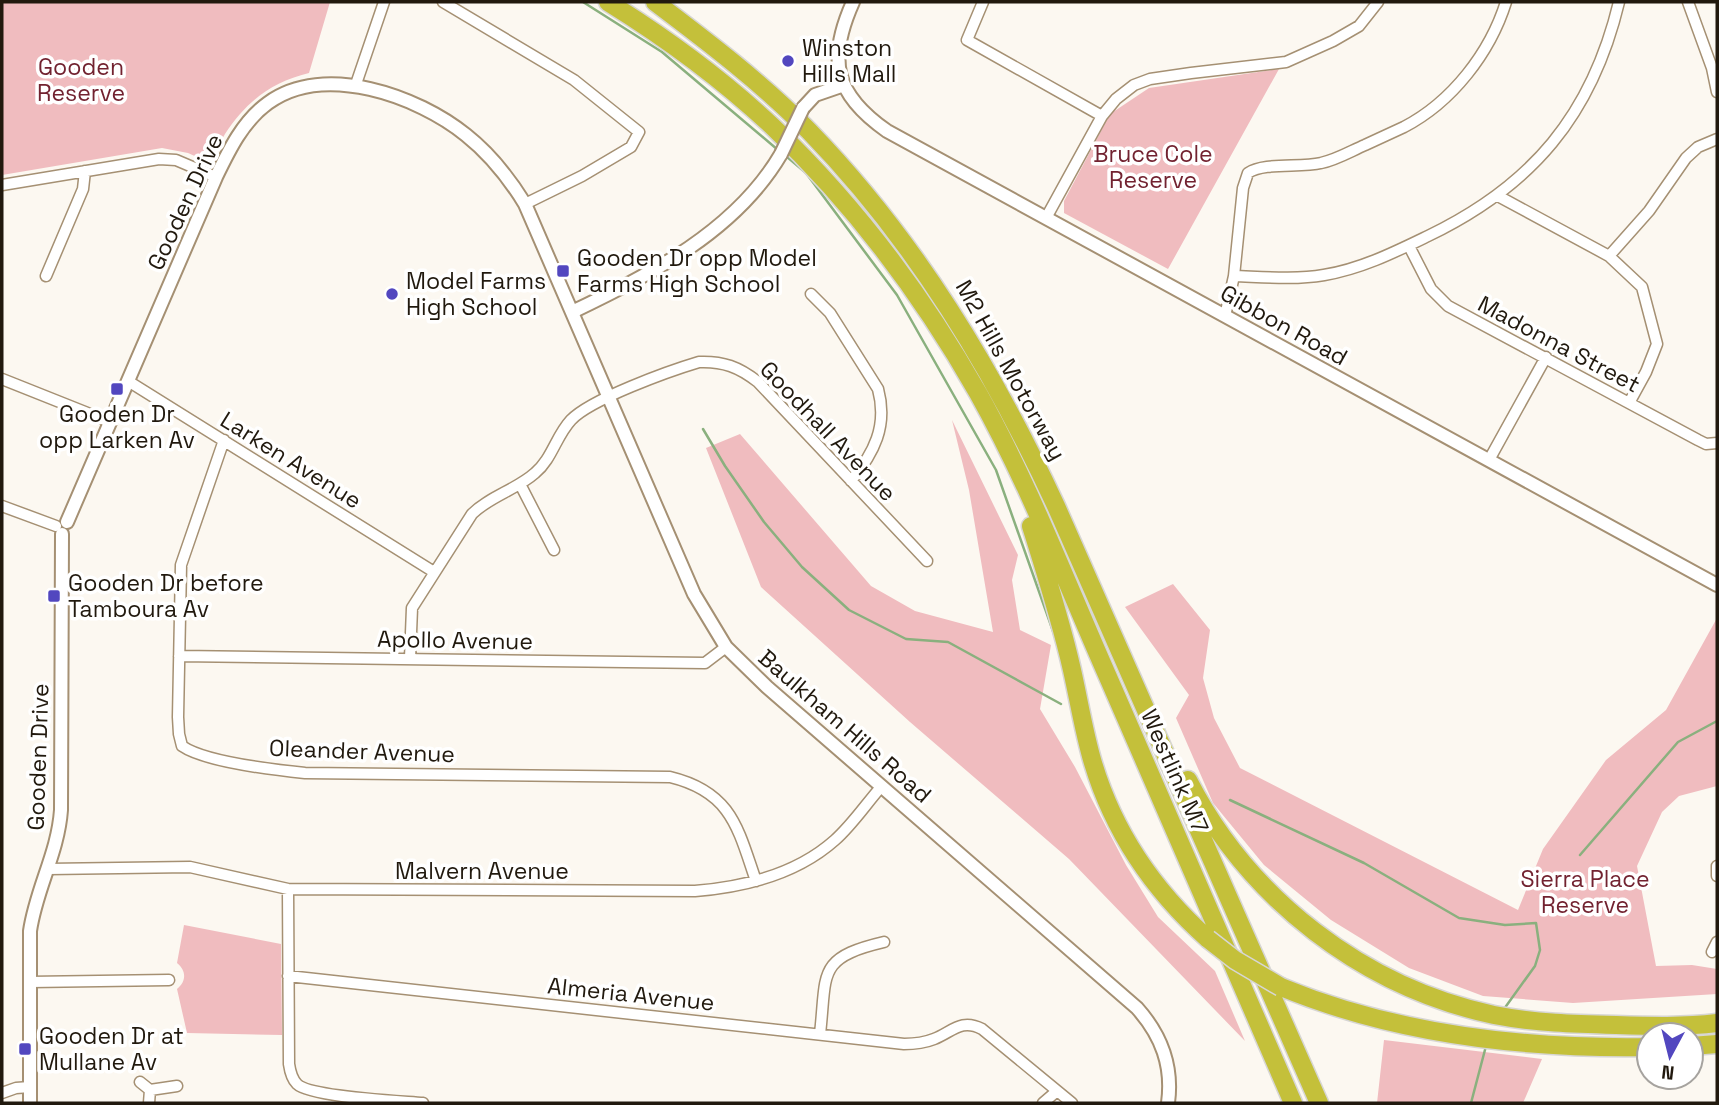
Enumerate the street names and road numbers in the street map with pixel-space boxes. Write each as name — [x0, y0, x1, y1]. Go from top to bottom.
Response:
street label: Gooden Drive — [140, 129, 230, 275]
street label: M2 Hills Motorway — [949, 275, 1073, 465]
street label: Gibbon Road — [1215, 278, 1353, 372]
street label: Madonna Street — [1473, 289, 1645, 399]
street label: Goodhall Avenue — [753, 354, 903, 508]
street label: Larken Avenue — [215, 405, 367, 515]
street label: Apollo Avenue — [377, 624, 533, 656]
street label: Baulkham Hills Road — [752, 643, 938, 809]
street label: Gooden Drive — [20, 683, 56, 831]
street label: Westlink M7 — [1134, 704, 1216, 838]
street label: Oleander Avenue — [269, 733, 455, 769]
street label: Malvern Avenue — [395, 856, 569, 886]
street label: Almeria Avenue — [546, 970, 716, 1018]

